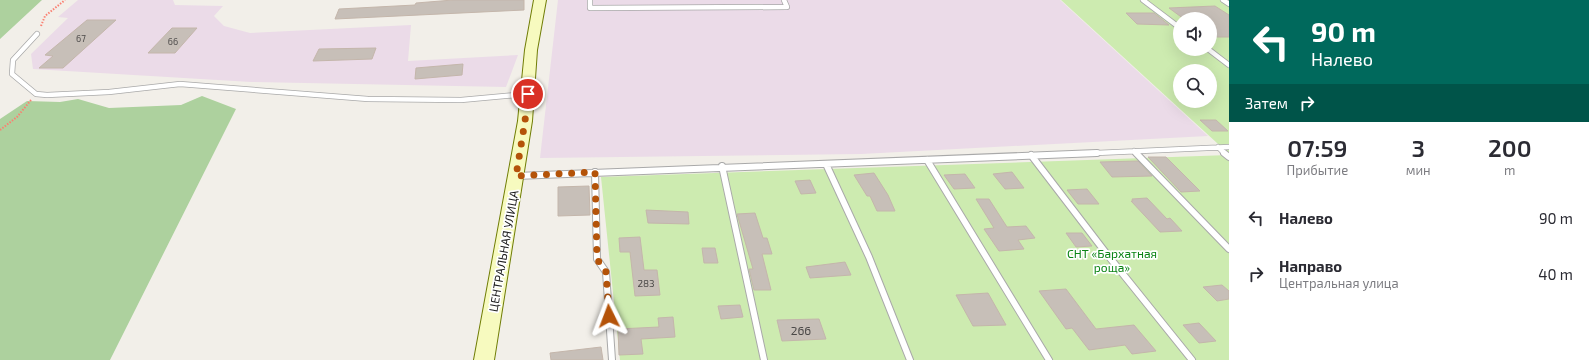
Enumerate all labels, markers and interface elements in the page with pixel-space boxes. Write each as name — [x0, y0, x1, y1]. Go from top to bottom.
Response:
map controls — [1173, 12, 1217, 108]
button: sound — [1173, 12, 1217, 56]
text: 90 m — [1311, 14, 1376, 48]
icon: left — [1245, 16, 1297, 68]
house number: 67 — [76, 33, 86, 44]
house number: 66 — [168, 36, 178, 47]
text: Налево — [1311, 48, 1373, 70]
button: search — [1173, 64, 1217, 108]
pin — [511, 77, 545, 111]
icon: arrive — [517, 83, 539, 105]
icon: right — [1296, 92, 1318, 114]
text: Затем — [1245, 94, 1288, 112]
text: 07:59 — [1287, 133, 1348, 162]
text: 3 — [1411, 133, 1425, 162]
text: 200 — [1488, 133, 1532, 162]
text: Прибытие — [1286, 162, 1348, 178]
text: мин — [1406, 162, 1431, 178]
text: m — [1504, 162, 1515, 178]
street label: ЦЕНТРАЛЬНАЯ УЛИЦА — [485, 189, 521, 313]
icon: left — [1245, 207, 1267, 229]
text: Налево — [1279, 209, 1333, 227]
text: 90 m — [1539, 209, 1573, 227]
park label: СНТ «Бархатная роща» — [1067, 246, 1157, 274]
text: Направо — [1279, 257, 1342, 275]
icon: right — [1245, 263, 1267, 285]
text: 40 m — [1538, 265, 1573, 283]
text: Центральная улица — [1279, 275, 1399, 291]
house number: 283 — [637, 277, 655, 289]
position arrow — [588, 295, 630, 337]
house number: 266 — [791, 323, 811, 337]

